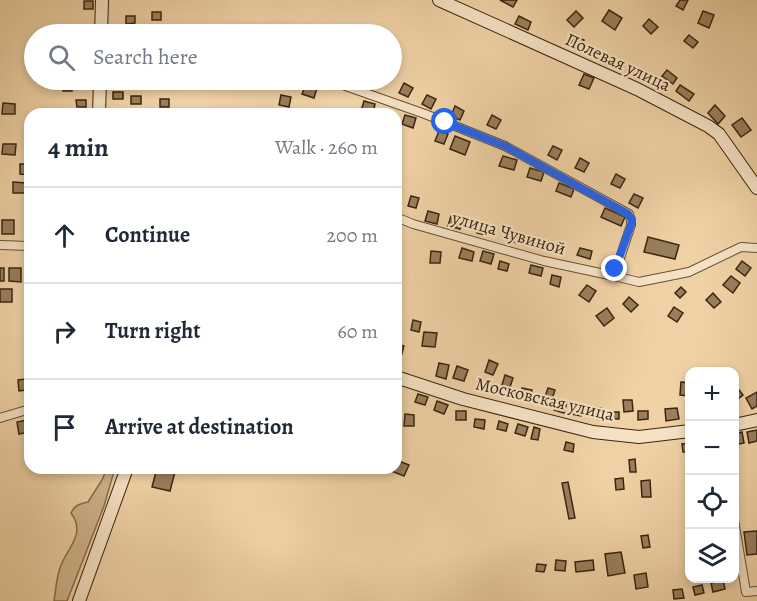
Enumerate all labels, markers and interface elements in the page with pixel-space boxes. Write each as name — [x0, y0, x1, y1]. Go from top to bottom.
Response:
search box — [24, 24, 402, 90]
street label: Полевая улица — [561, 27, 675, 97]
icon: search — [45, 41, 78, 74]
text: Search here — [93, 42, 198, 72]
route start — [431, 108, 457, 134]
text: 4 min — [48, 130, 109, 165]
text: Walk · 260 m — [275, 134, 378, 161]
street label: улица Чувиной — [448, 205, 569, 261]
icon: ahead — [48, 219, 81, 252]
text: Continue — [105, 220, 190, 250]
text: 200 m — [327, 222, 378, 249]
route end — [601, 255, 627, 281]
icon: right — [48, 315, 81, 348]
text: Turn right — [105, 316, 201, 346]
text: 60 m — [338, 318, 378, 345]
map controls — [685, 367, 739, 583]
button: + — [685, 367, 739, 421]
street label: Московская улица — [473, 371, 617, 427]
icon: arrive — [48, 411, 81, 444]
text: Arrive at destination — [105, 412, 294, 442]
button: − — [685, 421, 739, 475]
button: locate — [685, 475, 739, 529]
button: layers — [685, 529, 739, 583]

